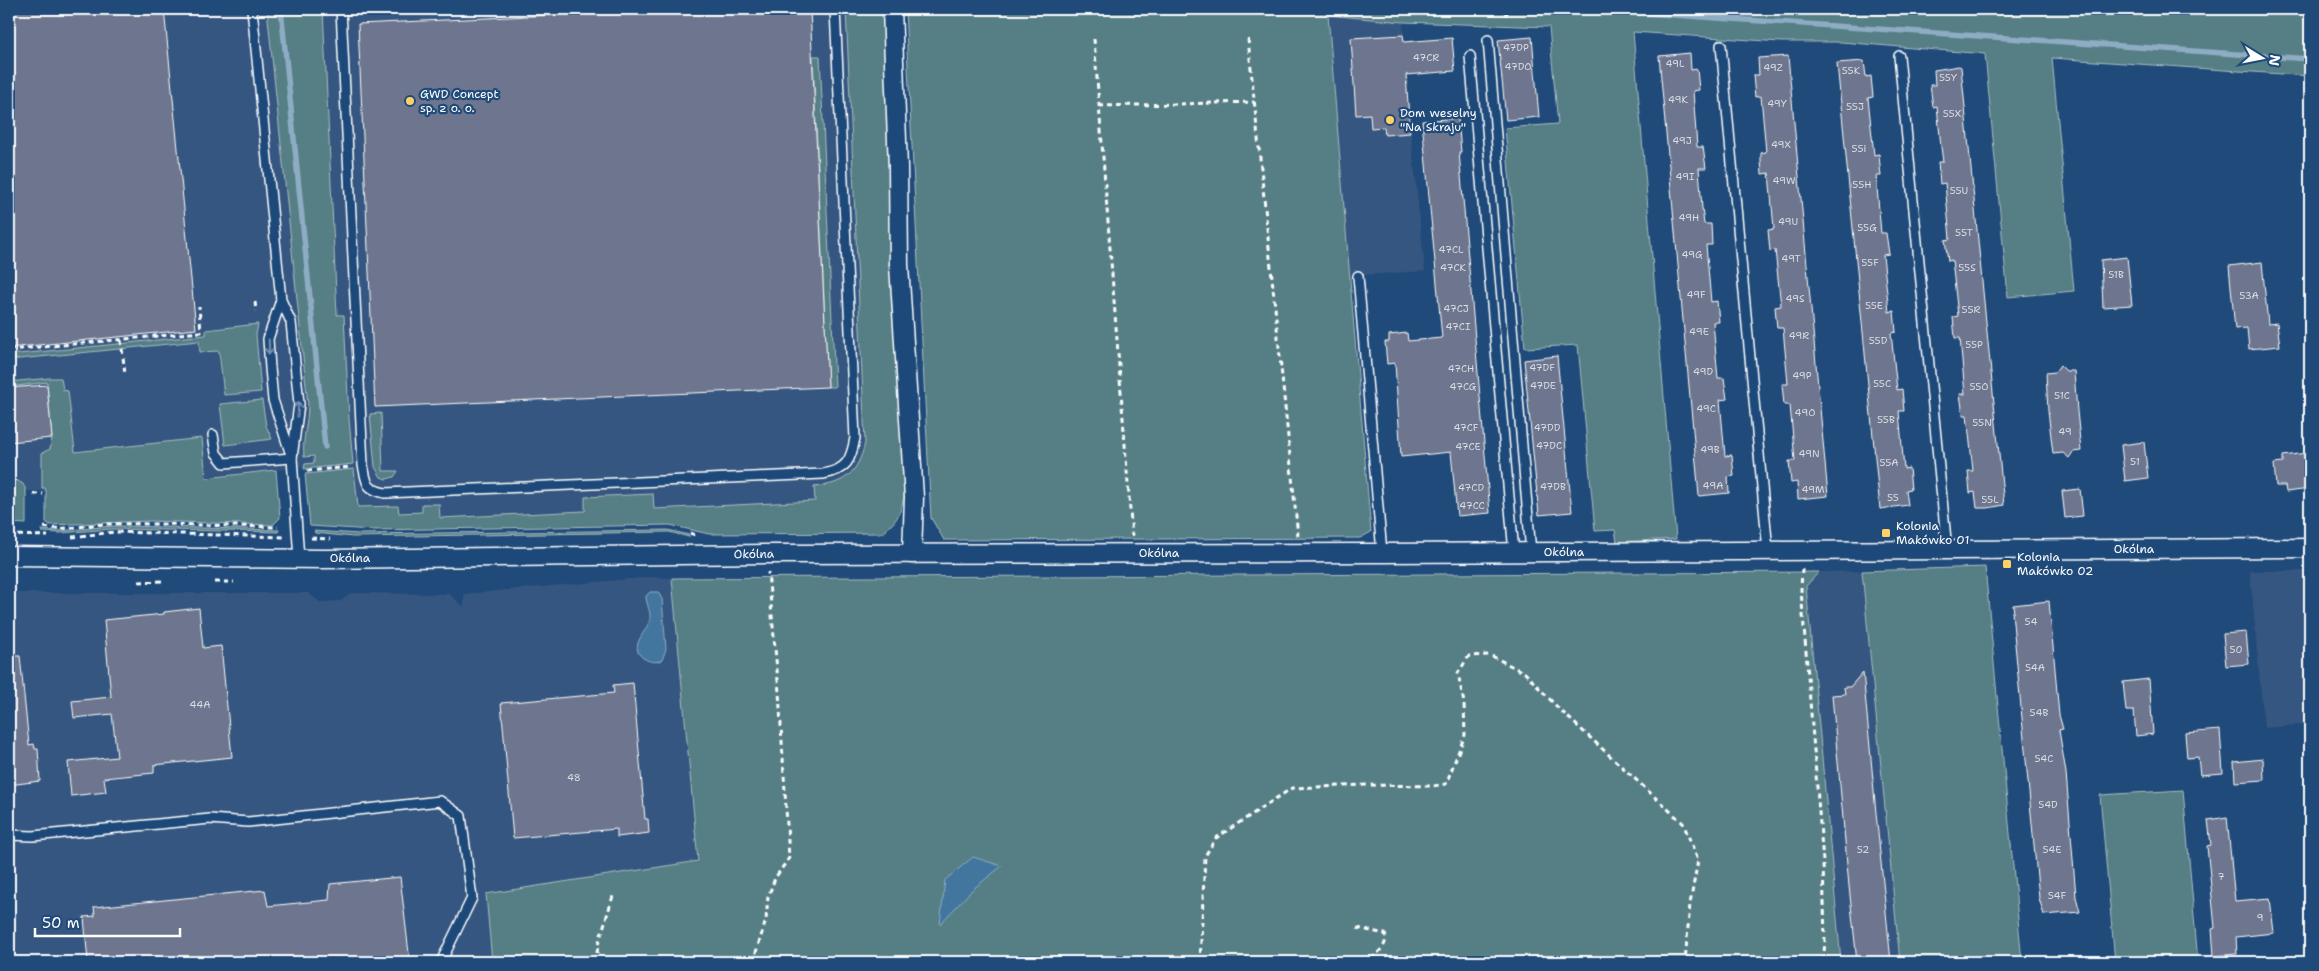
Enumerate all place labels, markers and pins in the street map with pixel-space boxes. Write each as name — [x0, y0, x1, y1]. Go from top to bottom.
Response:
place label: GWD Concept sp. z o. o. — [420, 86, 499, 116]
marker: GWD Concept sp. z o. o. — [404, 95, 416, 107]
place label: Dom weselny "Na Skraju" — [1400, 105, 1477, 135]
marker: Dom weselny "Na Skraju" — [1384, 114, 1396, 126]
place label: Kolonia Makówko 01 — [1896, 518, 1969, 548]
marker: Kolonia Makówko 01 — [1880, 527, 1892, 539]
place label: Kolonia Makówko 02 — [2017, 549, 2093, 579]
marker: Kolonia Makówko 02 — [2001, 558, 2013, 570]

